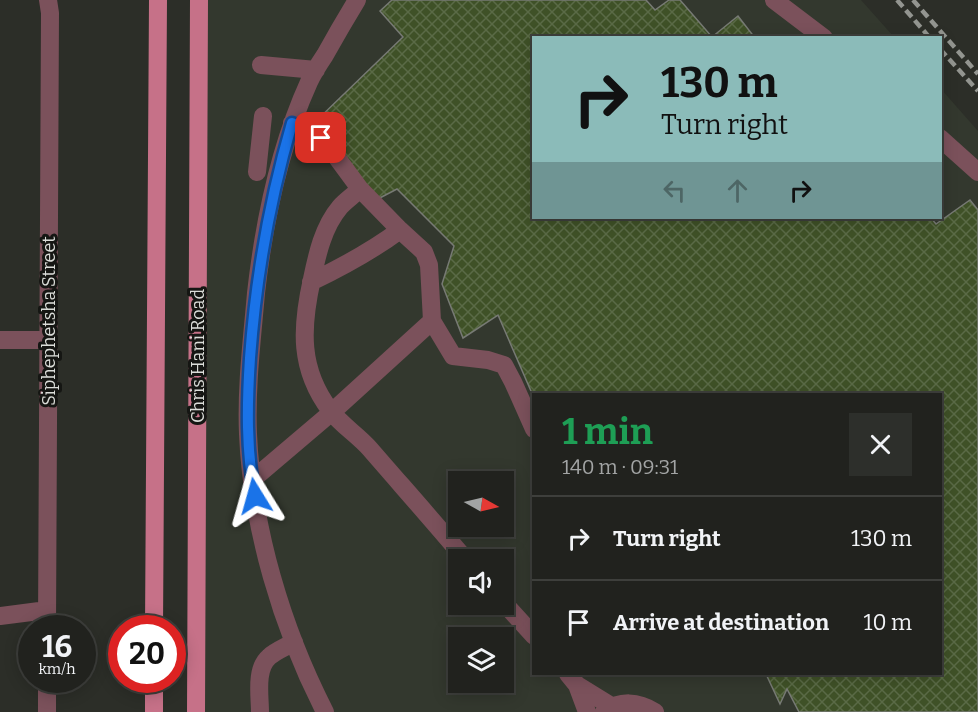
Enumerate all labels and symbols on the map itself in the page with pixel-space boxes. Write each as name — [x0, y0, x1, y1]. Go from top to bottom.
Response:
pin — [295, 112, 346, 163]
street label: Siphephetsha Street — [38, 236, 60, 406]
street label: Chris Hani Road — [187, 289, 209, 423]
position arrow — [223, 464, 287, 528]
north arrow — [448, 471, 514, 537]
speed limit sign: 20 — [108, 615, 186, 693]

